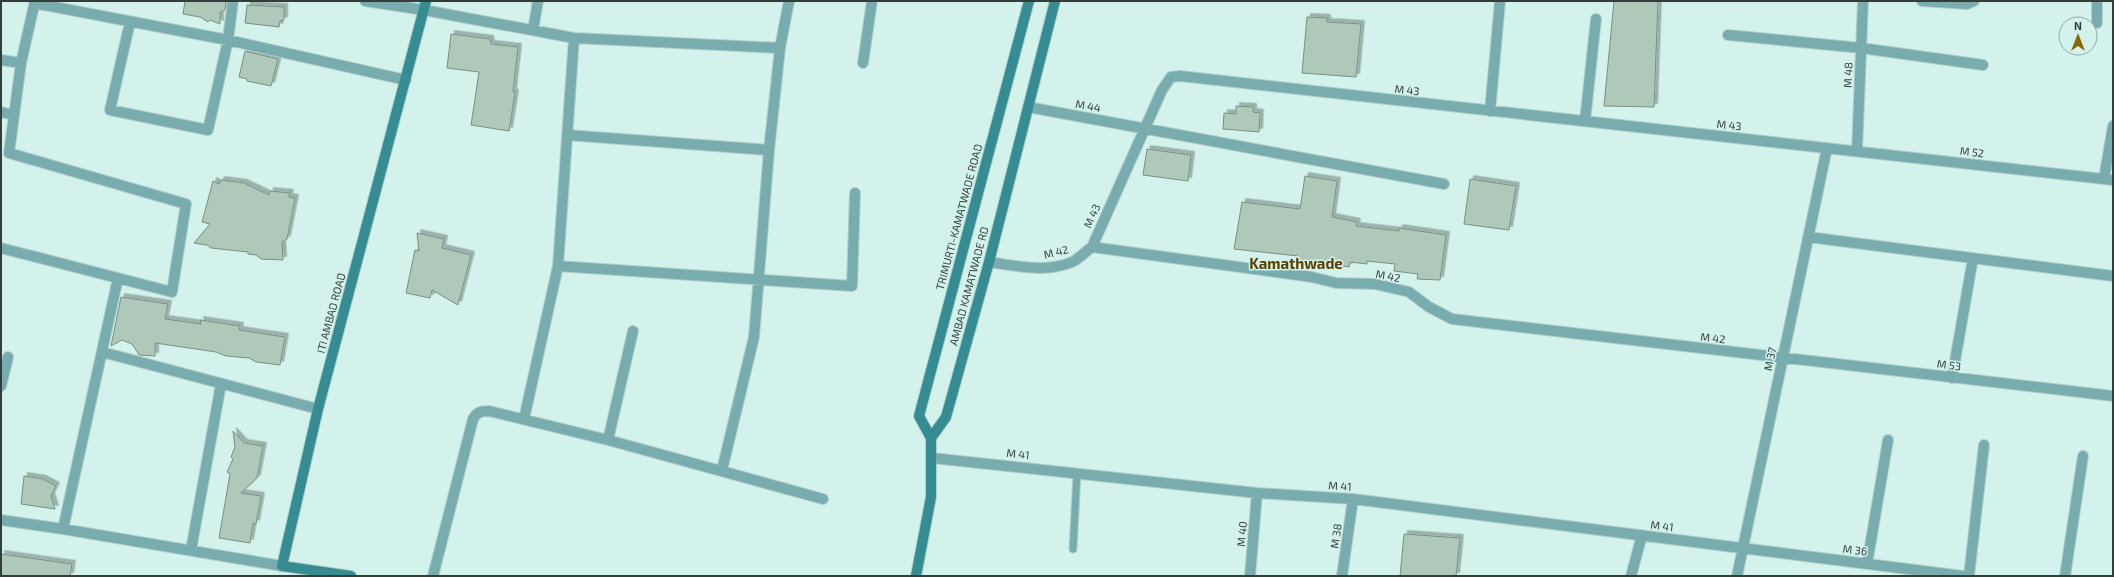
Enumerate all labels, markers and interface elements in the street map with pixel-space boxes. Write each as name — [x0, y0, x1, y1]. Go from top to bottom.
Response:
north arrow — [2058, 16, 2098, 56]
text: N — [2074, 19, 2082, 32]
street label: M 48 — [1841, 62, 1854, 88]
street label: M 43 — [1394, 82, 1420, 97]
street label: M 44 — [1074, 97, 1102, 114]
street label: M 43 — [1716, 117, 1742, 132]
street label: TRIMURTI-KAMATWADE ROAD — [933, 142, 984, 291]
street label: M 52 — [1959, 144, 1985, 159]
street label: M 43 — [1081, 202, 1103, 230]
street label: AMBAD KAMATWADE RD — [946, 225, 991, 347]
street label: M 42 — [1042, 242, 1070, 261]
district label: Kamathwade — [1249, 254, 1343, 272]
street label: M 42 — [1375, 267, 1402, 284]
street label: ITI AMBAD ROAD — [314, 271, 347, 354]
street label: M 42 — [1700, 330, 1726, 345]
street label: M 37 — [1761, 346, 1778, 372]
street label: M 53 — [1936, 357, 1962, 372]
street label: M 41 — [1006, 446, 1030, 461]
street label: M 41 — [1328, 478, 1352, 493]
street label: M 41 — [1650, 518, 1674, 533]
street label: M 40 — [1234, 521, 1249, 547]
street label: M 38 — [1327, 523, 1344, 549]
street label: M 36 — [1842, 542, 1868, 557]

